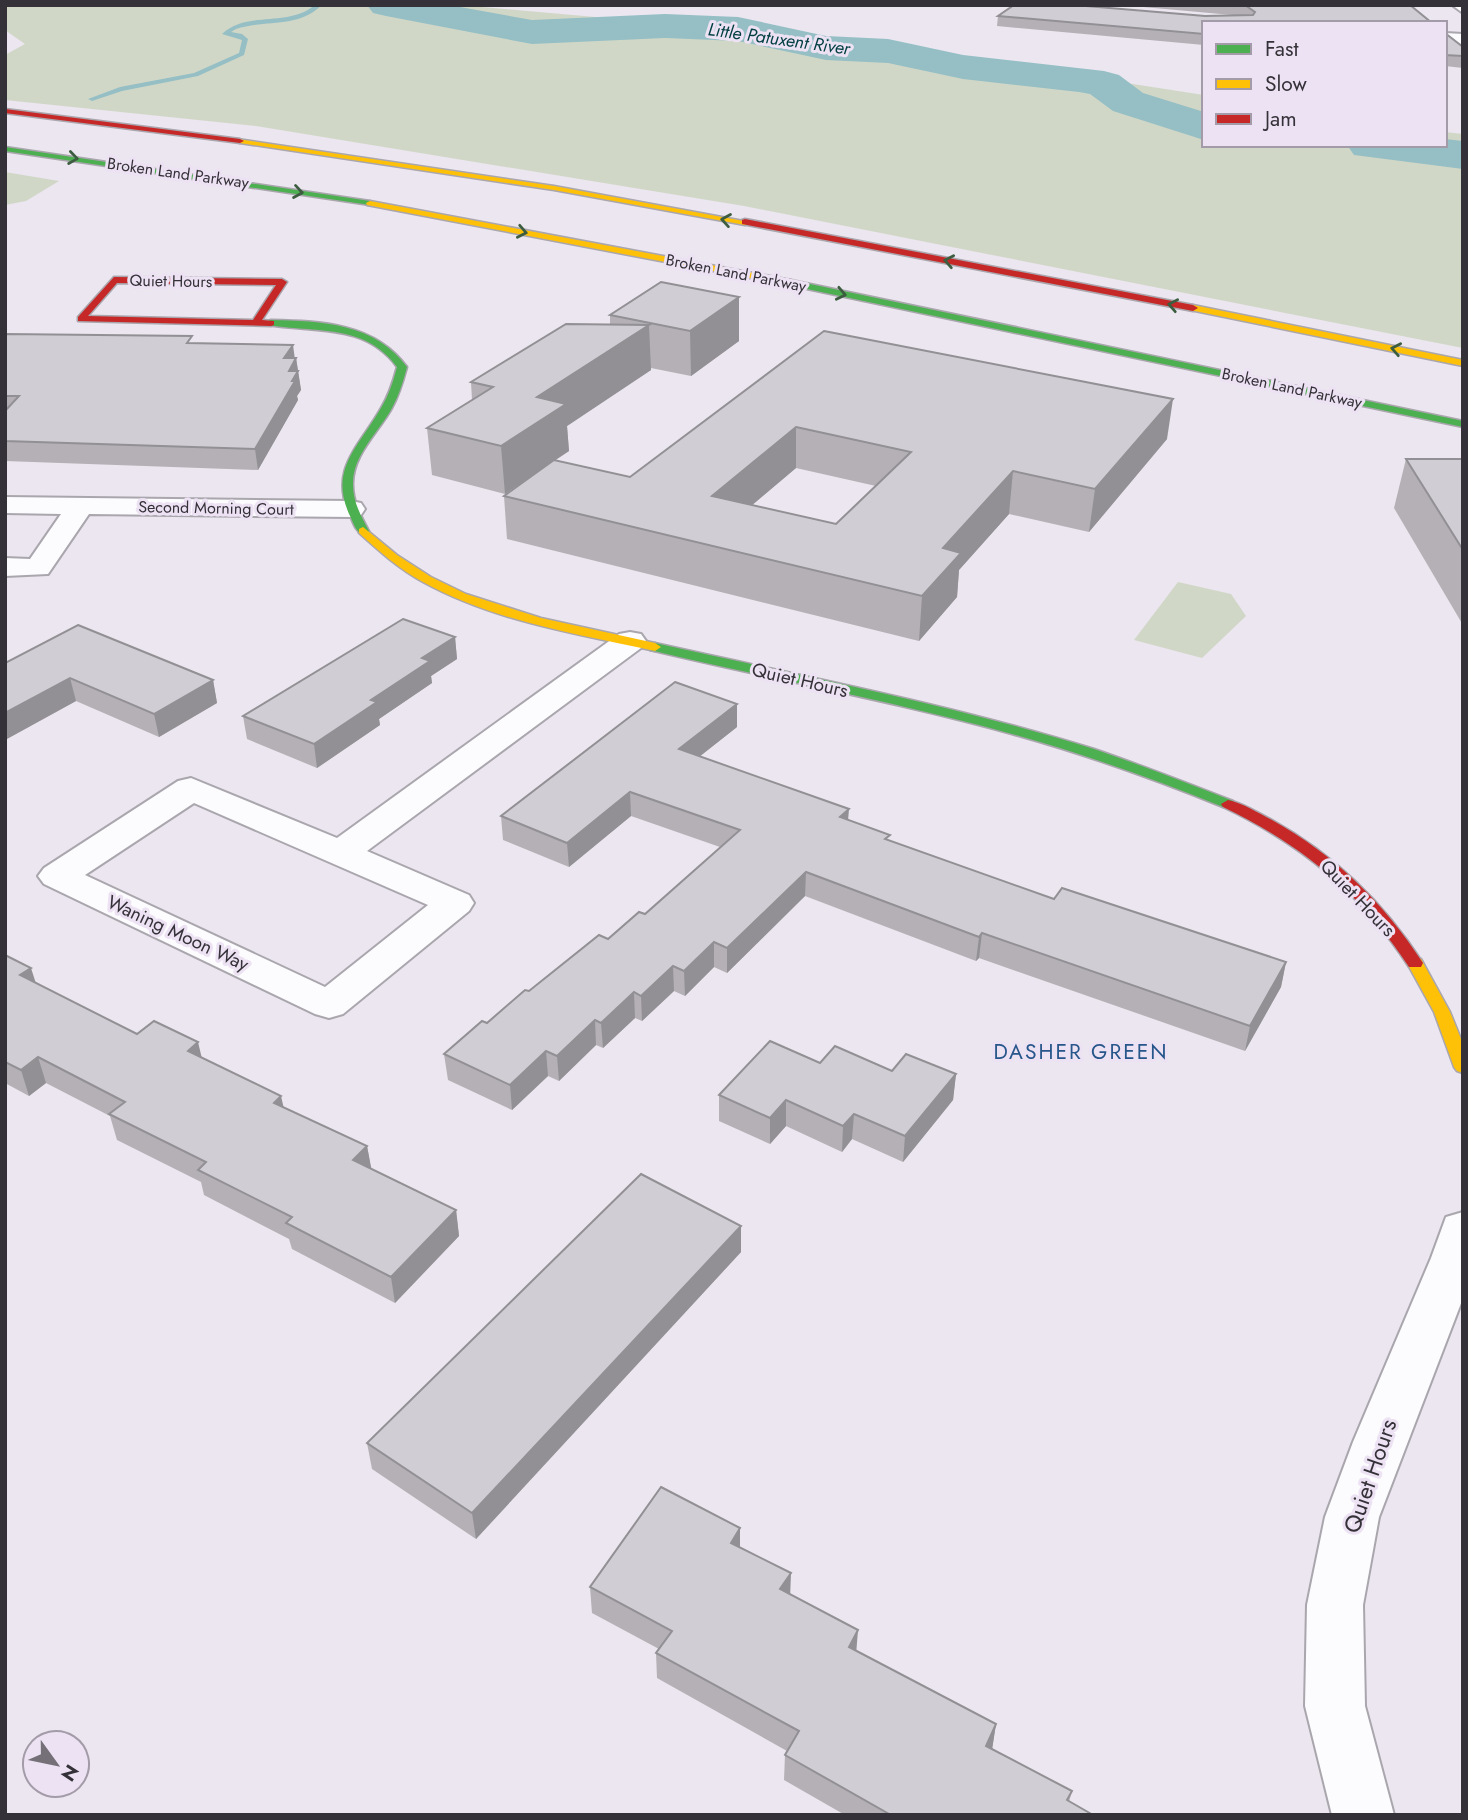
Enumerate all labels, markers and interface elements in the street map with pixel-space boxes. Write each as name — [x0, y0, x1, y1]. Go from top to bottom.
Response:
water label: Little Patuxent River — [706, 16, 853, 62]
legend — [1202, 21, 1447, 147]
text: Fast — [1265, 34, 1298, 64]
text: Slow — [1265, 69, 1307, 99]
text: Jam — [1262, 104, 1297, 134]
one-way arrow — [67, 150, 79, 165]
street label: Broken Land Parkway — [106, 152, 251, 194]
one-way arrow — [292, 184, 304, 199]
one-way arrow — [720, 213, 732, 228]
one-way arrow — [516, 223, 528, 238]
street label: Broken Land Parkway — [664, 248, 809, 298]
one-way arrow — [943, 255, 955, 270]
street label: Quiet Hours — [130, 269, 212, 293]
one-way arrow — [835, 285, 847, 300]
one-way arrow — [1167, 298, 1179, 313]
one-way arrow — [1390, 343, 1402, 358]
street label: Broken Land Parkway — [1220, 362, 1365, 414]
street label: Second Morning Court — [138, 495, 294, 521]
street label: Quiet Hours — [749, 656, 851, 704]
street label: Quiet Hours — [1314, 853, 1402, 943]
street label: Waning Moon Way — [103, 888, 254, 978]
district label: DASHER GREEN — [993, 1037, 1169, 1067]
street label: Quiet Hours — [1335, 1414, 1405, 1538]
north arrow — [21, 1729, 91, 1799]
text: N — [54, 1759, 85, 1787]

